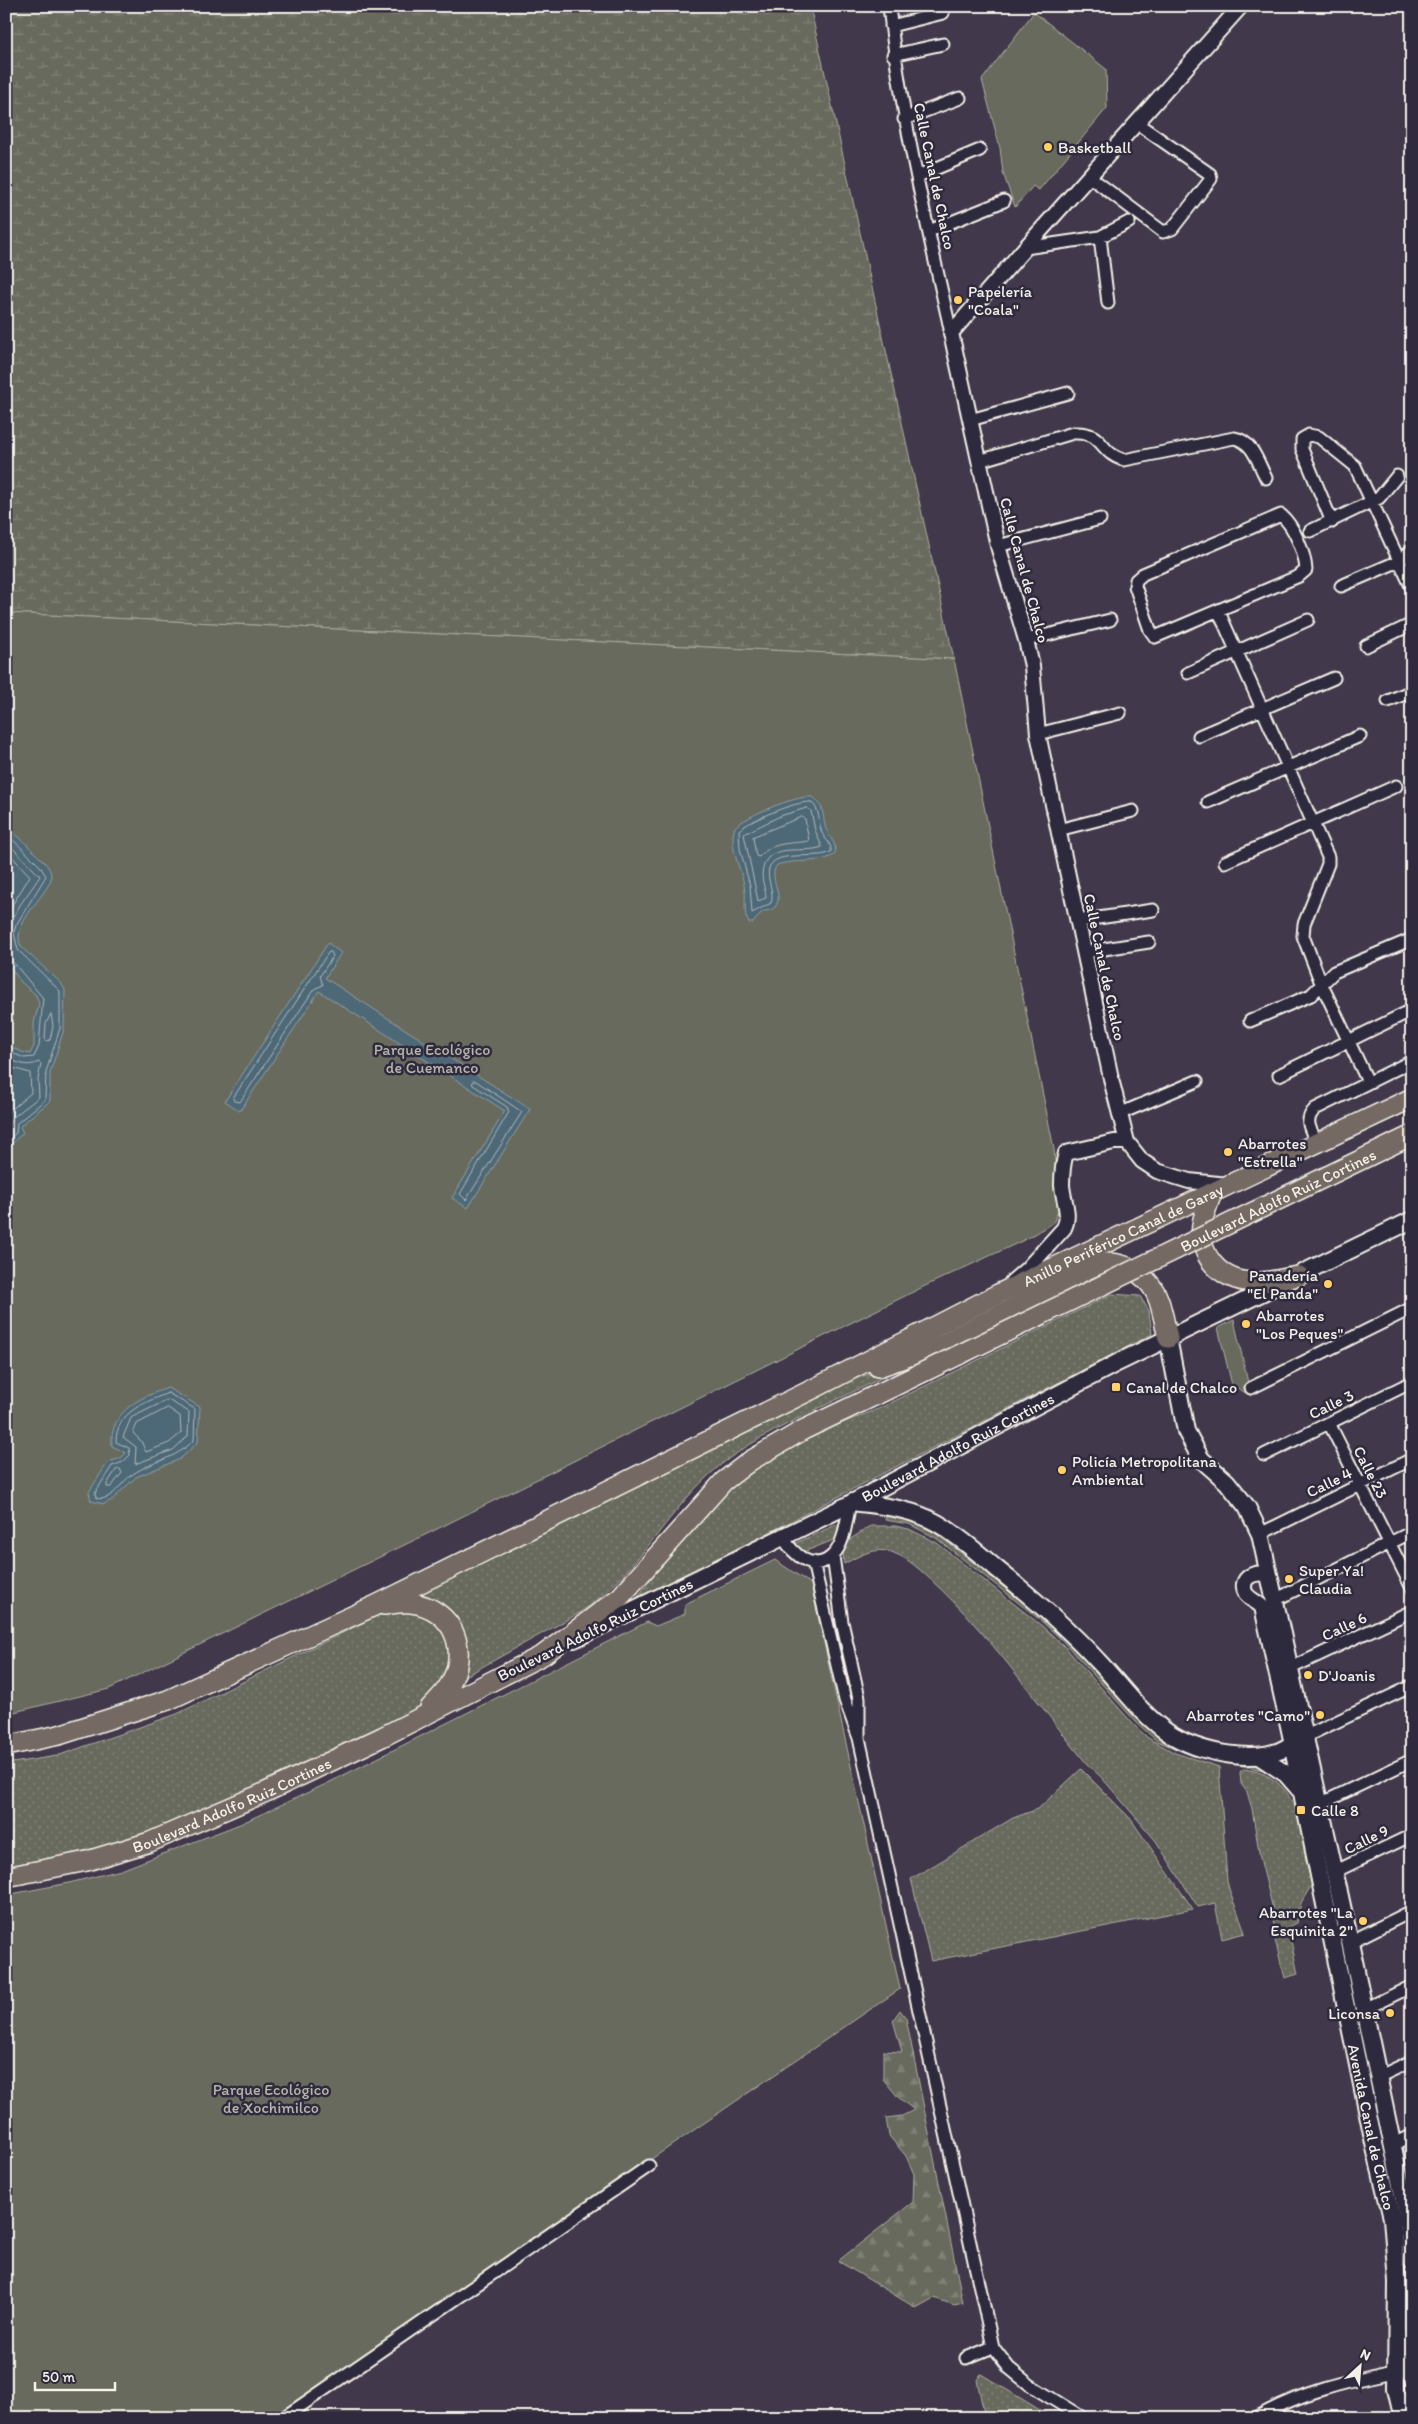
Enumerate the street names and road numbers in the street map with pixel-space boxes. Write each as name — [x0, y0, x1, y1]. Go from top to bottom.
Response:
street label: Calle Canal de Chalco — [910, 101, 959, 251]
street label: Calle Canal de Chalco — [996, 495, 1053, 645]
street label: Calle Canal de Chalco — [1080, 892, 1129, 1042]
street label: Boulevard Adolfo Ruiz Cortines — [1177, 1145, 1379, 1256]
street label: Anillo Periférico Canal de Garay — [1020, 1180, 1227, 1291]
street label: Calle 3 — [1306, 1385, 1357, 1423]
street label: Boulevard Adolfo Ruiz Cortines — [858, 1389, 1058, 1506]
street label: Calle 23 — [1349, 1443, 1392, 1502]
street label: Calle 4 — [1303, 1463, 1356, 1502]
street label: Boulevard Adolfo Ruiz Cortines — [494, 1574, 696, 1685]
street label: Calle 6 — [1319, 1608, 1370, 1645]
street label: Boulevard Adolfo Ruiz Cortines — [130, 1753, 334, 1857]
street label: Calle 9 — [1341, 1821, 1392, 1858]
street label: Avenida Canal de Chalco — [1344, 2042, 1399, 2212]

